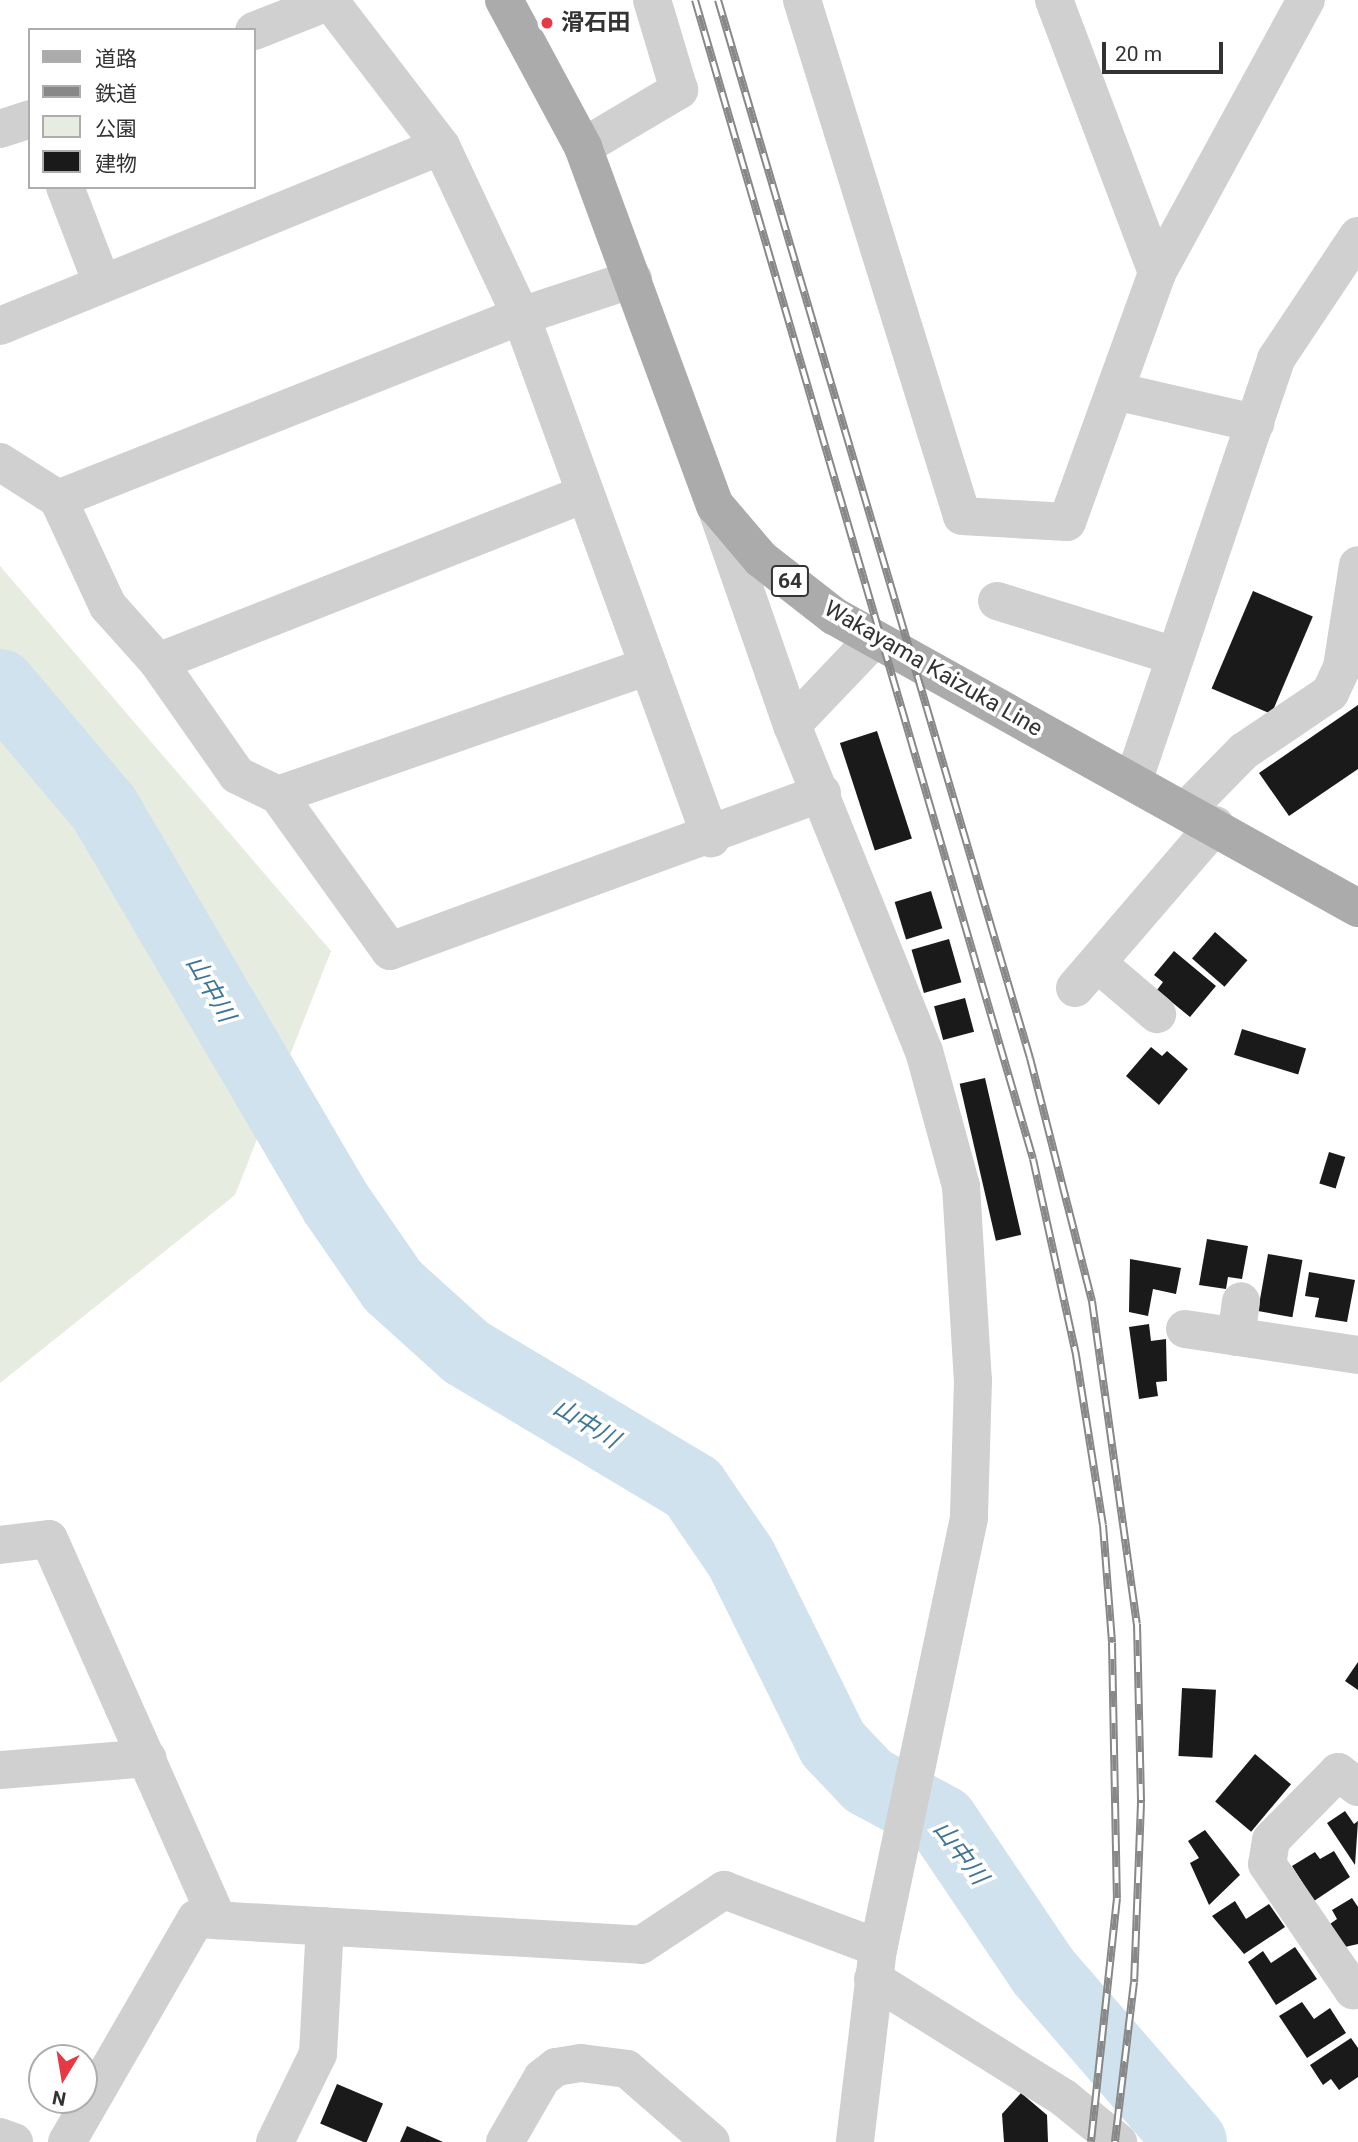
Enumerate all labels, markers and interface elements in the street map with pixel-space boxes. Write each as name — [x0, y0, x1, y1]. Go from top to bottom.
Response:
place label: 滑石田 — [561, 9, 630, 37]
marker: 滑石田 — [539, 15, 555, 31]
legend — [28, 28, 256, 189]
scale bar — [1106, 28, 1227, 72]
text: 20 m — [1115, 42, 1162, 66]
text: 道路 — [95, 47, 137, 71]
text: 鉄道 — [95, 82, 137, 106]
text: 公園 — [95, 117, 137, 141]
text: 建物 — [95, 152, 137, 176]
road number: 64 — [771, 564, 809, 598]
street label: Wakayama Kaizuka Line — [819, 595, 1047, 743]
water label: 山中川 — [180, 951, 240, 1027]
water label: 山中川 — [548, 1393, 624, 1455]
water label: 山中川 — [927, 1816, 993, 1890]
north arrow — [28, 2044, 98, 2114]
text: N — [51, 2086, 68, 2111]

